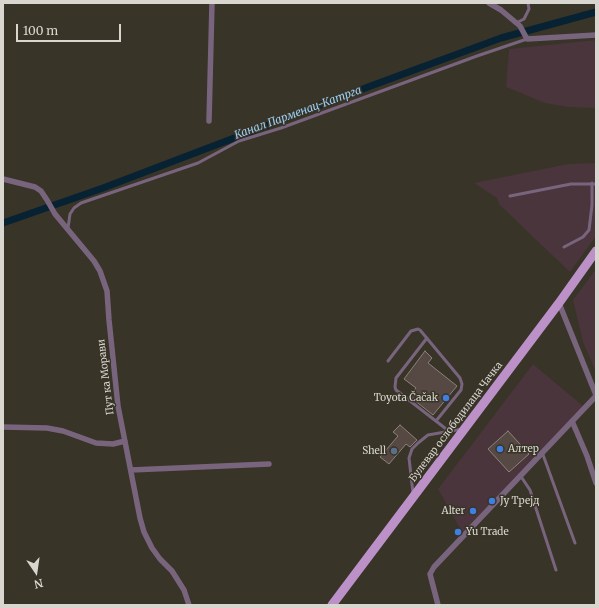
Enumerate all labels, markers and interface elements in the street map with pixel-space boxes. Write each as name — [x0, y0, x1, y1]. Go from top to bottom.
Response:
scale bar — [18, 16, 123, 42]
text: 100 m — [23, 23, 58, 38]
water label: Канал Парменац-Катрга — [233, 84, 363, 142]
street label: Пут ка Морави — [95, 339, 117, 415]
street label: Булевар ослободилаца Чачка — [407, 360, 505, 484]
place label: Toyota Čačak — [374, 392, 438, 404]
marker: Toyota Čačak — [441, 393, 451, 403]
place label: Алтер — [508, 443, 539, 455]
marker: Алтер — [495, 444, 505, 454]
place label: Shell — [362, 445, 386, 457]
marker: Shell — [389, 446, 399, 456]
place label: Ју Трејд — [500, 495, 539, 507]
marker: Ју Трејд — [487, 496, 497, 506]
place label: Alter — [441, 505, 465, 517]
marker: Alter — [468, 506, 478, 516]
place label: Yu Trade — [466, 526, 509, 538]
marker: Yu Trade — [453, 527, 463, 537]
north arrow — [16, 552, 56, 592]
text: N — [33, 576, 45, 591]

